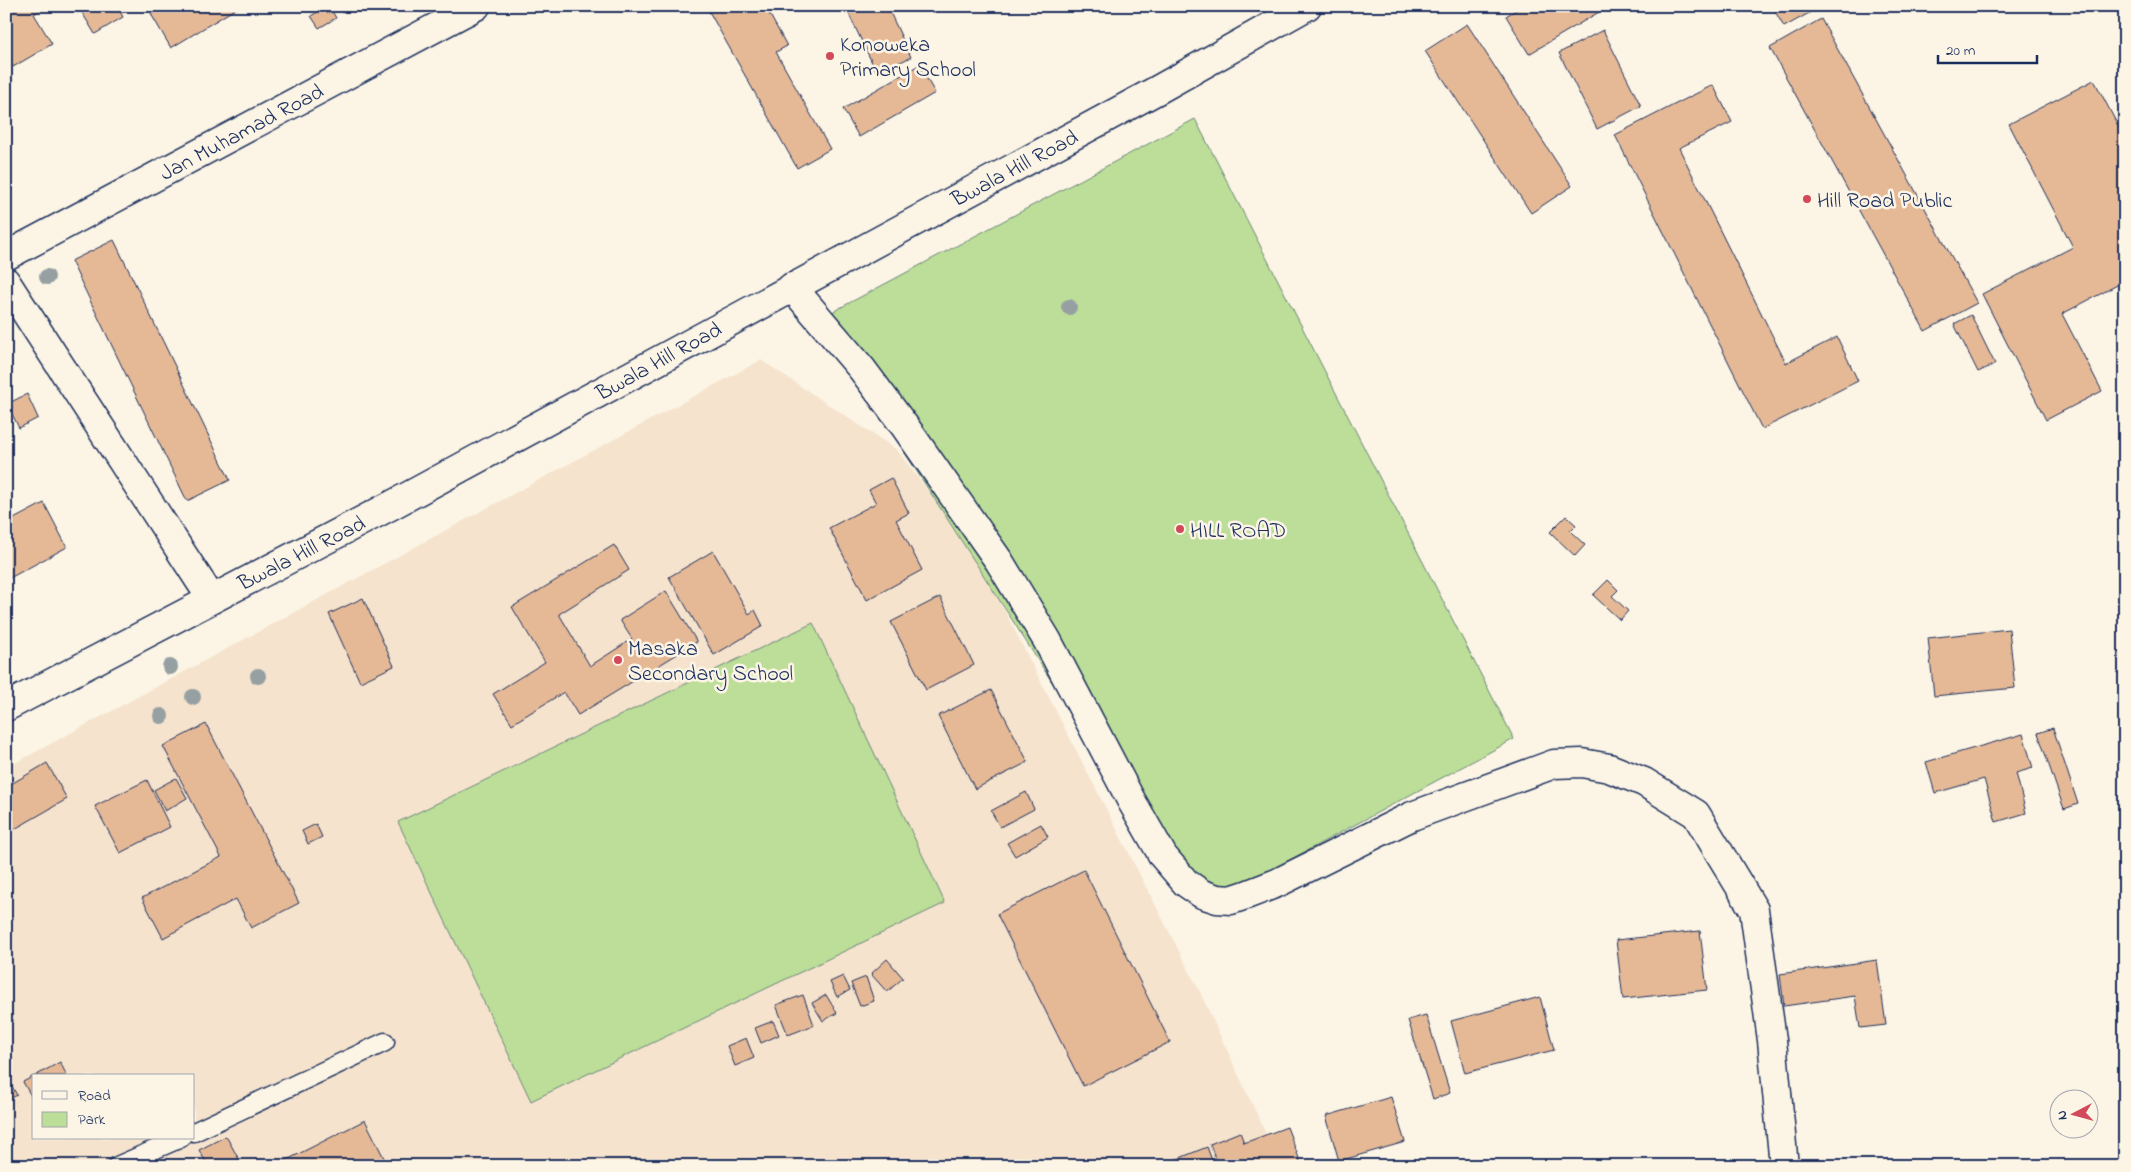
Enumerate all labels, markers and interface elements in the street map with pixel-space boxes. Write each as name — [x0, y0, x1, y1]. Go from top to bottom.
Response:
place label: Konoweka Primary School — [840, 30, 976, 88]
scale bar — [1938, 32, 2037, 64]
text: 20 m — [1946, 40, 1976, 62]
marker: Konoweka Primary School — [824, 50, 836, 62]
street label: Jan Muhamad Road — [155, 77, 330, 190]
street label: Bwala Hill Road — [945, 123, 1085, 217]
place label: Hill Road Public — [1817, 186, 1953, 218]
marker: Hill Road Public — [1801, 193, 1813, 205]
street label: Bwala Hill Road — [590, 315, 728, 411]
street label: Bwala Hill Road — [232, 509, 372, 601]
place label: HILL ROAD — [1190, 516, 1286, 548]
marker: HILL ROAD — [1174, 523, 1186, 535]
place label: Masaka Secondary School — [628, 634, 793, 692]
marker: Masaka Secondary School — [612, 654, 624, 666]
legend — [32, 1074, 195, 1140]
text: Road — [78, 1085, 111, 1107]
north arrow — [2048, 1090, 2098, 1140]
text: Park — [78, 1109, 106, 1131]
text: N — [2052, 1109, 2073, 1121]

